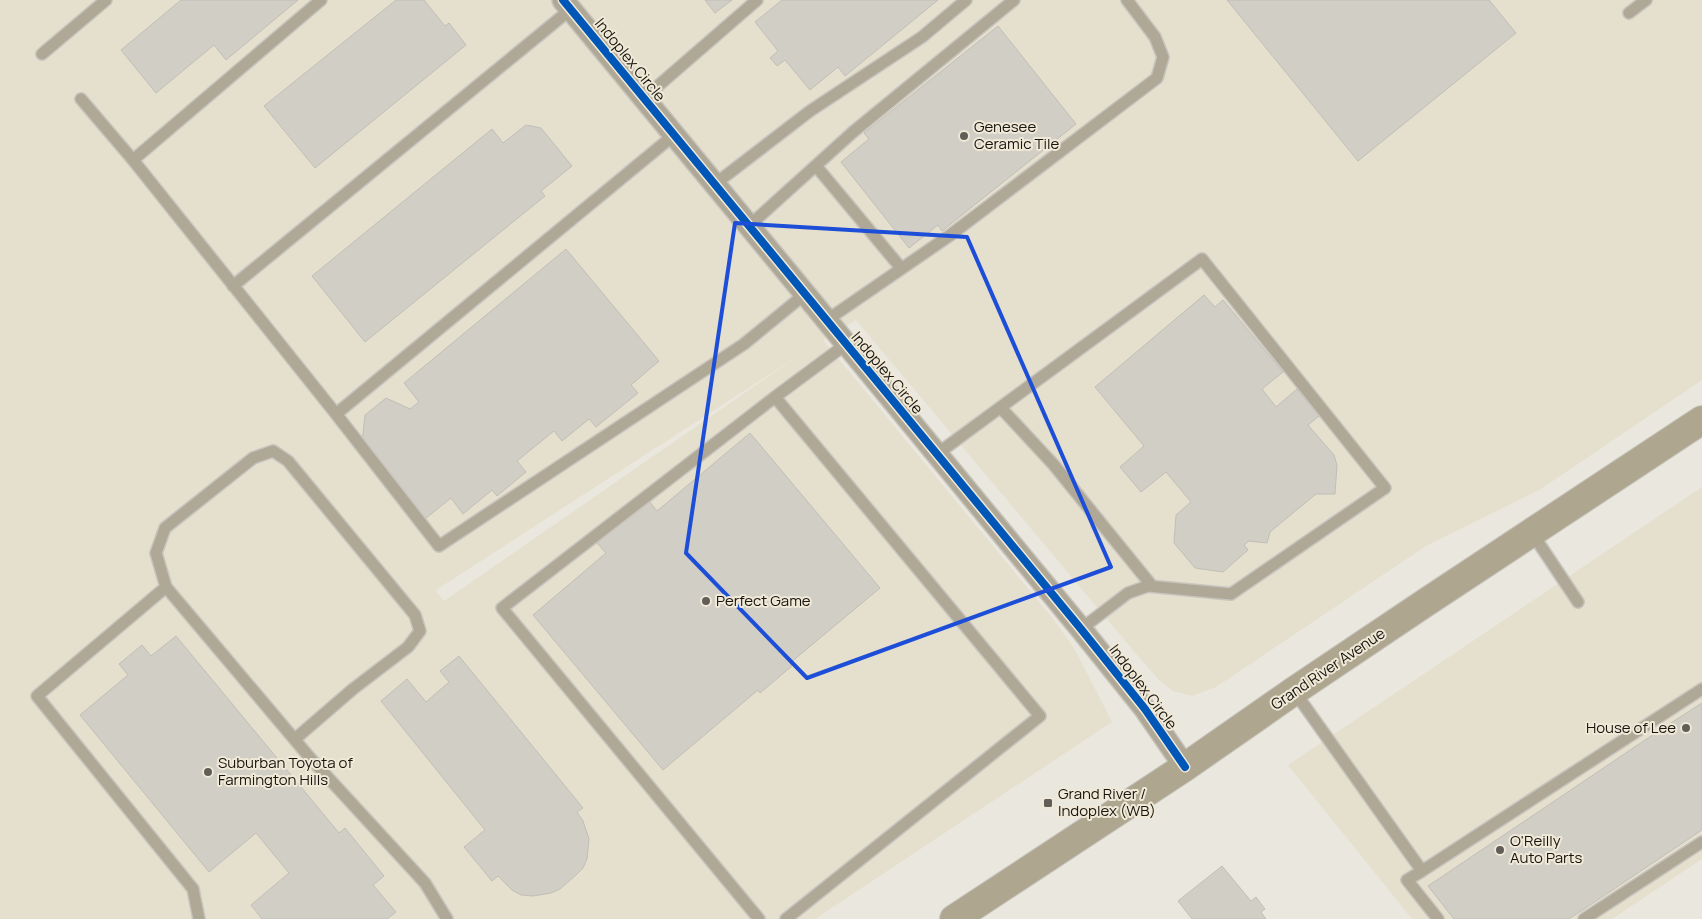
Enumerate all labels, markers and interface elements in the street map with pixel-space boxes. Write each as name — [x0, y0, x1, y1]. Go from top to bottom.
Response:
street label: Indoplex Circle — [590, 14, 671, 106]
place label: Genesee Ceramic Tile — [974, 116, 1059, 154]
marker: Genesee Ceramic Tile — [958, 130, 970, 142]
street label: Indoplex Circle — [847, 327, 928, 419]
place label: Perfect Game — [716, 590, 811, 611]
marker: Perfect Game — [700, 595, 712, 607]
street label: Grand River Avenue — [1266, 622, 1389, 715]
street label: Indoplex Circle — [1104, 640, 1183, 734]
place label: House of Lee — [1586, 717, 1676, 738]
marker: House of Lee — [1680, 722, 1692, 734]
place label: Suburban Toyota of Farmington Hills — [218, 752, 353, 790]
marker: Suburban Toyota of Farmington Hills — [202, 766, 214, 778]
place label: Grand River / Indoplex (WB) — [1058, 783, 1156, 821]
marker: Grand River / Indoplex (WB) — [1042, 797, 1054, 809]
place label: O'Reilly Auto Parts — [1510, 830, 1582, 868]
marker: O'Reilly Auto Parts — [1494, 844, 1506, 856]

